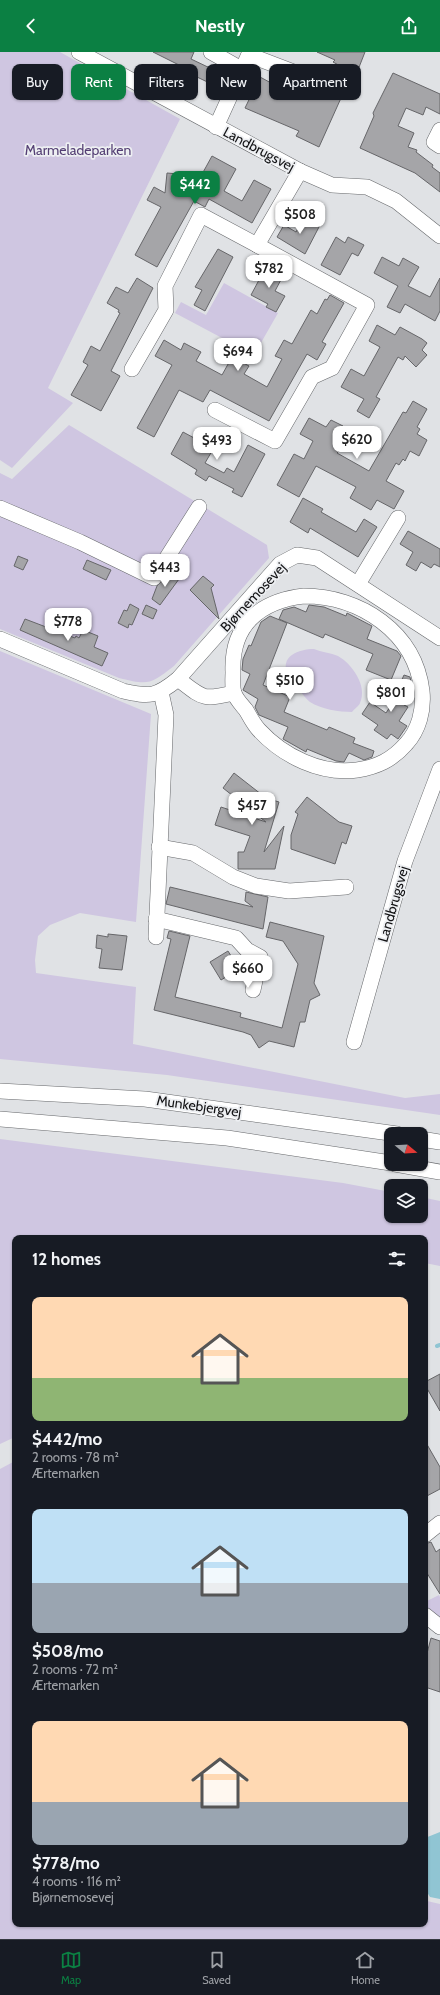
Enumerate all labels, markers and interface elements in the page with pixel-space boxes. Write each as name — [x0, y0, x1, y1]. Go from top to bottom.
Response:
icon: back — [20, 15, 42, 37]
text: Nestly — [195, 15, 245, 37]
icon: share — [398, 15, 420, 37]
chip: Buy — [12, 64, 63, 100]
chip: Rent — [71, 64, 126, 100]
chip: Filters — [134, 64, 198, 100]
chip: New — [206, 64, 261, 100]
chip: Apartment — [269, 64, 361, 100]
street label: Landbrugsvej — [220, 123, 298, 175]
park label: Marmeladeparken — [25, 141, 132, 159]
pin: $442 — [171, 171, 219, 205]
text: $442 — [180, 176, 210, 192]
pin: $508 — [276, 201, 324, 235]
text: $508 — [284, 206, 316, 222]
pin: $782 — [245, 255, 293, 289]
text: $782 — [255, 260, 283, 276]
pin: $694 — [214, 338, 262, 372]
text: $694 — [223, 343, 253, 359]
pin: $620 — [333, 426, 381, 460]
pin: $493 — [193, 427, 241, 461]
text: $620 — [342, 431, 372, 447]
text: $493 — [202, 432, 232, 448]
pin: $443 — [141, 554, 189, 588]
text: $443 — [150, 559, 180, 575]
street label: Bjørnemosevej — [216, 559, 290, 635]
pin: $778 — [44, 608, 92, 642]
text: $778 — [54, 613, 82, 629]
pin: $510 — [266, 667, 314, 701]
text: $510 — [276, 672, 304, 688]
pin: $801 — [367, 679, 415, 713]
text: $801 — [376, 684, 406, 700]
pin: $457 — [228, 792, 276, 826]
text: $457 — [237, 797, 267, 813]
street label: Landbrugsvej — [374, 864, 412, 944]
pin: $660 — [224, 955, 272, 989]
text: $660 — [232, 960, 264, 976]
street label: Munkebjergvej — [155, 1091, 243, 1121]
north arrow — [384, 1127, 428, 1171]
map controls — [384, 1127, 428, 1223]
button: layers — [384, 1179, 428, 1223]
icon: filters — [386, 1248, 408, 1270]
text: 12 homes — [32, 1249, 101, 1269]
icon: home — [184, 1323, 256, 1395]
text: $442/mo — [32, 1429, 102, 1449]
text: 2 rooms · 78 m² — [32, 1449, 119, 1465]
text: Ærtemarken — [32, 1465, 99, 1481]
icon: home — [184, 1535, 256, 1607]
text: $508/mo — [32, 1641, 103, 1661]
text: 2 rooms · 72 m² — [32, 1661, 118, 1677]
text: Ærtemarken — [32, 1677, 99, 1693]
icon: home — [184, 1747, 256, 1819]
text: $778/mo — [32, 1853, 100, 1873]
text: 4 rooms · 116 m² — [32, 1873, 121, 1889]
text: Bjørnemosevej — [32, 1889, 114, 1905]
tab: Map — [60, 1949, 82, 1987]
tab: Saved — [202, 1949, 231, 1987]
tab: Home — [351, 1949, 380, 1987]

